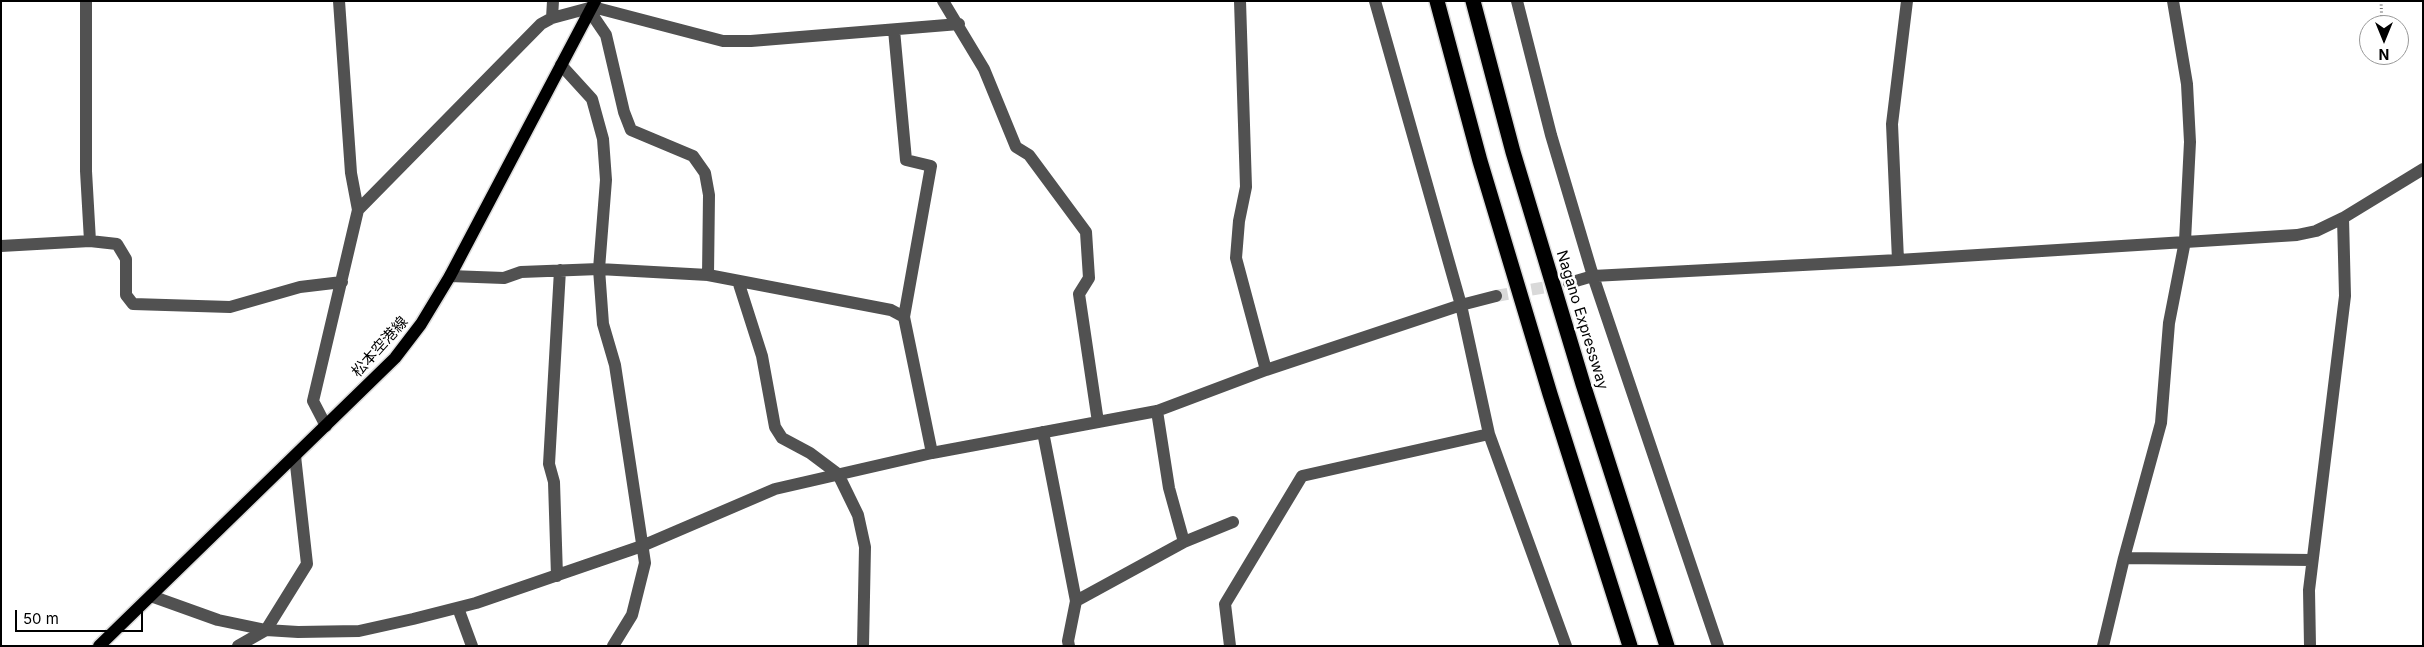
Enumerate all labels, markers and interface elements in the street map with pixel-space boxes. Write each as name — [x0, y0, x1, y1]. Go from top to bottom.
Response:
north arrow — [2359, 15, 2409, 65]
text: N — [2379, 46, 2389, 63]
street label: Nagano Expressway — [1552, 248, 1612, 392]
street label: 松本空港線 — [348, 313, 412, 381]
scale bar — [18, 600, 145, 632]
text: 50 m — [23, 609, 59, 628]

